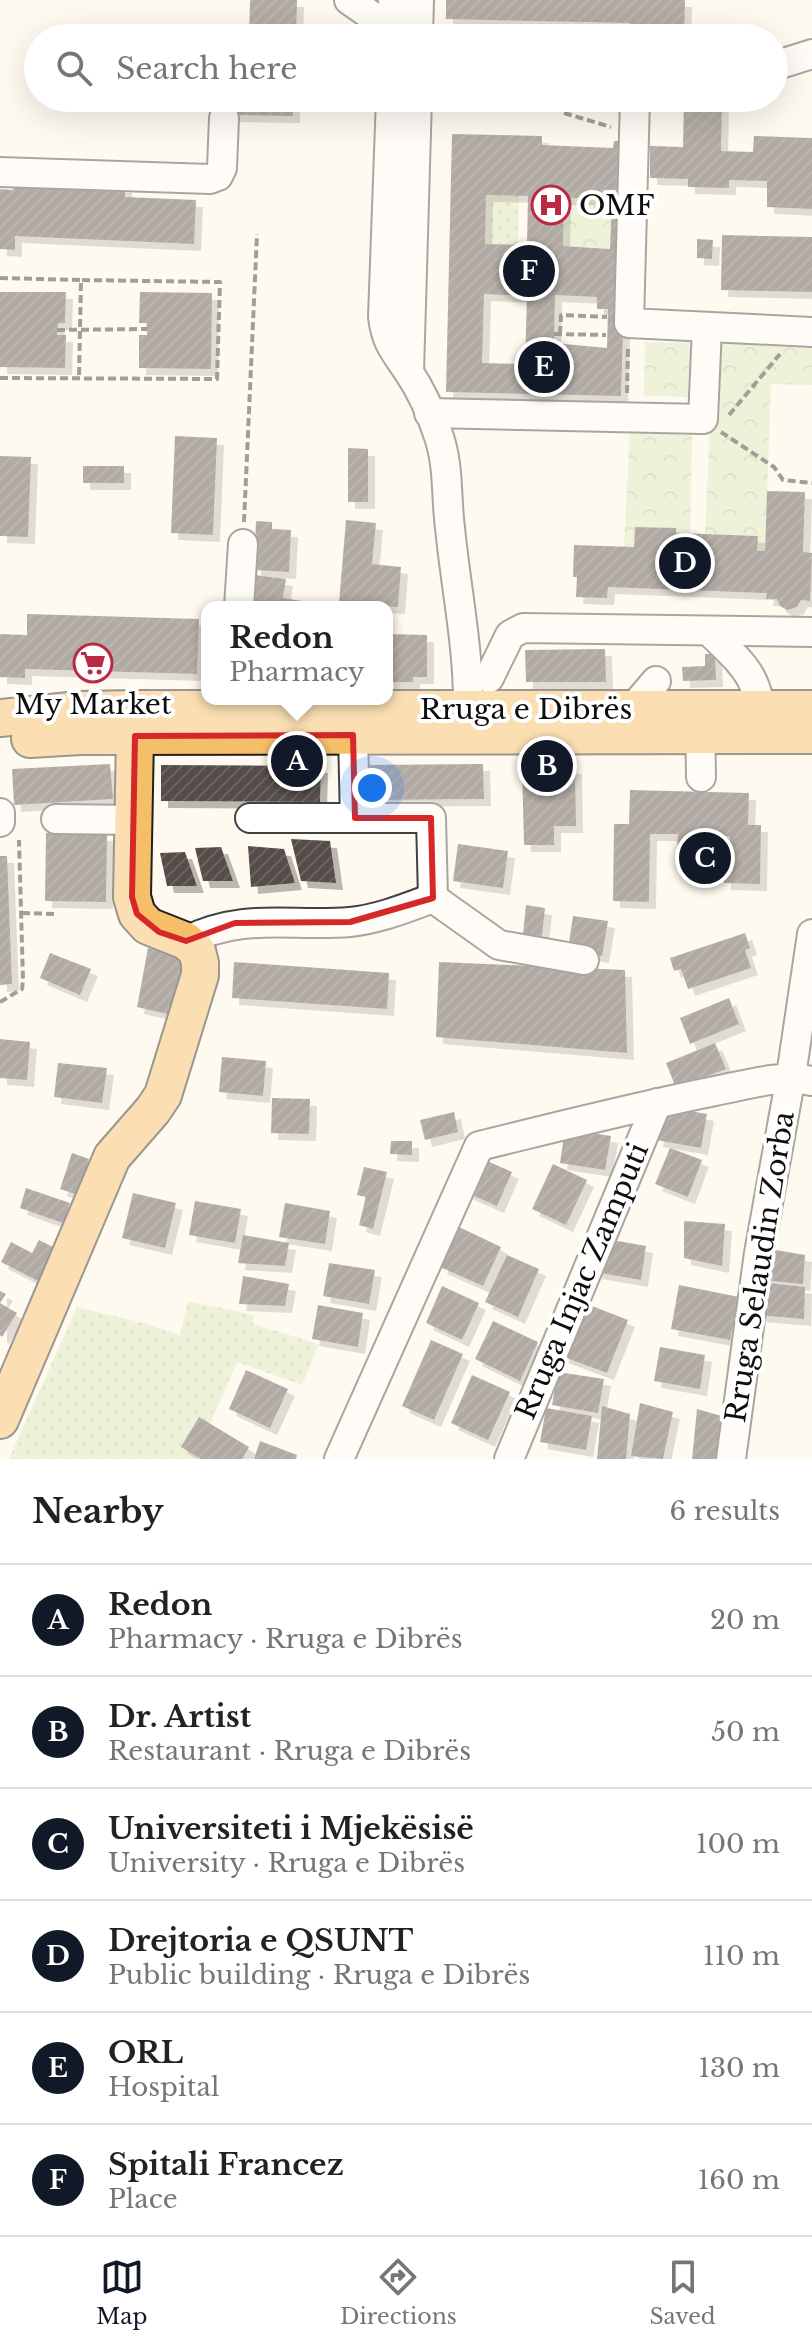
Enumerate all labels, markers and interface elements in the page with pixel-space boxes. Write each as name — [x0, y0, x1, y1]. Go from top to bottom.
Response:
search box — [24, 24, 788, 112]
icon: search — [52, 46, 96, 90]
text: Search here — [116, 50, 297, 87]
hospital icon: OMF — [530, 184, 572, 226]
place label: OMF — [579, 188, 655, 223]
pin: F — [503, 241, 555, 301]
pin: E — [518, 337, 570, 397]
pin: D — [659, 533, 711, 593]
popup — [201, 601, 393, 705]
text: Redon — [229, 619, 334, 656]
supermarket icon: My Market — [72, 642, 114, 684]
text: Pharmacy — [229, 656, 365, 688]
place label: My Market — [15, 687, 172, 722]
street label: Rruga e Dibrës — [420, 692, 632, 727]
pin: A — [271, 731, 323, 791]
pin: B — [521, 736, 573, 796]
your location — [352, 768, 392, 808]
pin: C — [679, 828, 731, 888]
street label: Rruga Selaudin Zorba — [718, 1108, 802, 1425]
street label: Rruga Injac Zamputi — [508, 1137, 656, 1425]
text: Nearby — [32, 1490, 164, 1532]
text: 6 results — [669, 1495, 780, 1527]
text: Redon — [108, 1586, 212, 1623]
text: A — [47, 1604, 69, 1636]
text: 20 m — [710, 1604, 780, 1636]
text: Pharmacy · Rruga e Dibrës — [108, 1623, 462, 1655]
text: Dr. Artist — [108, 1698, 251, 1735]
text: B — [48, 1716, 68, 1748]
text: 50 m — [711, 1716, 780, 1748]
text: Restaurant · Rruga e Dibrës — [108, 1735, 471, 1767]
text: Universiteti i Mjekësisë — [108, 1810, 474, 1847]
text: C — [47, 1828, 69, 1860]
text: 100 m — [696, 1828, 780, 1860]
text: University · Rruga e Dibrës — [108, 1847, 465, 1879]
text: Drejtoria e QSUNT — [108, 1922, 413, 1959]
text: D — [46, 1940, 70, 1972]
text: 110 m — [703, 1940, 780, 1972]
text: Public building · Rruga e Dibrës — [108, 1959, 530, 1991]
text: ORL — [108, 2034, 183, 2071]
text: E — [48, 2052, 68, 2084]
text: 130 m — [698, 2052, 780, 2084]
text: Hospital — [108, 2071, 219, 2103]
text: Spitali Francez — [108, 2146, 344, 2183]
text: F — [49, 2164, 67, 2196]
text: 160 m — [698, 2164, 780, 2196]
text: Place — [108, 2183, 178, 2215]
tab: Map — [96, 2255, 147, 2330]
tab: Directions — [340, 2255, 457, 2330]
tab: Saved — [649, 2255, 716, 2330]

